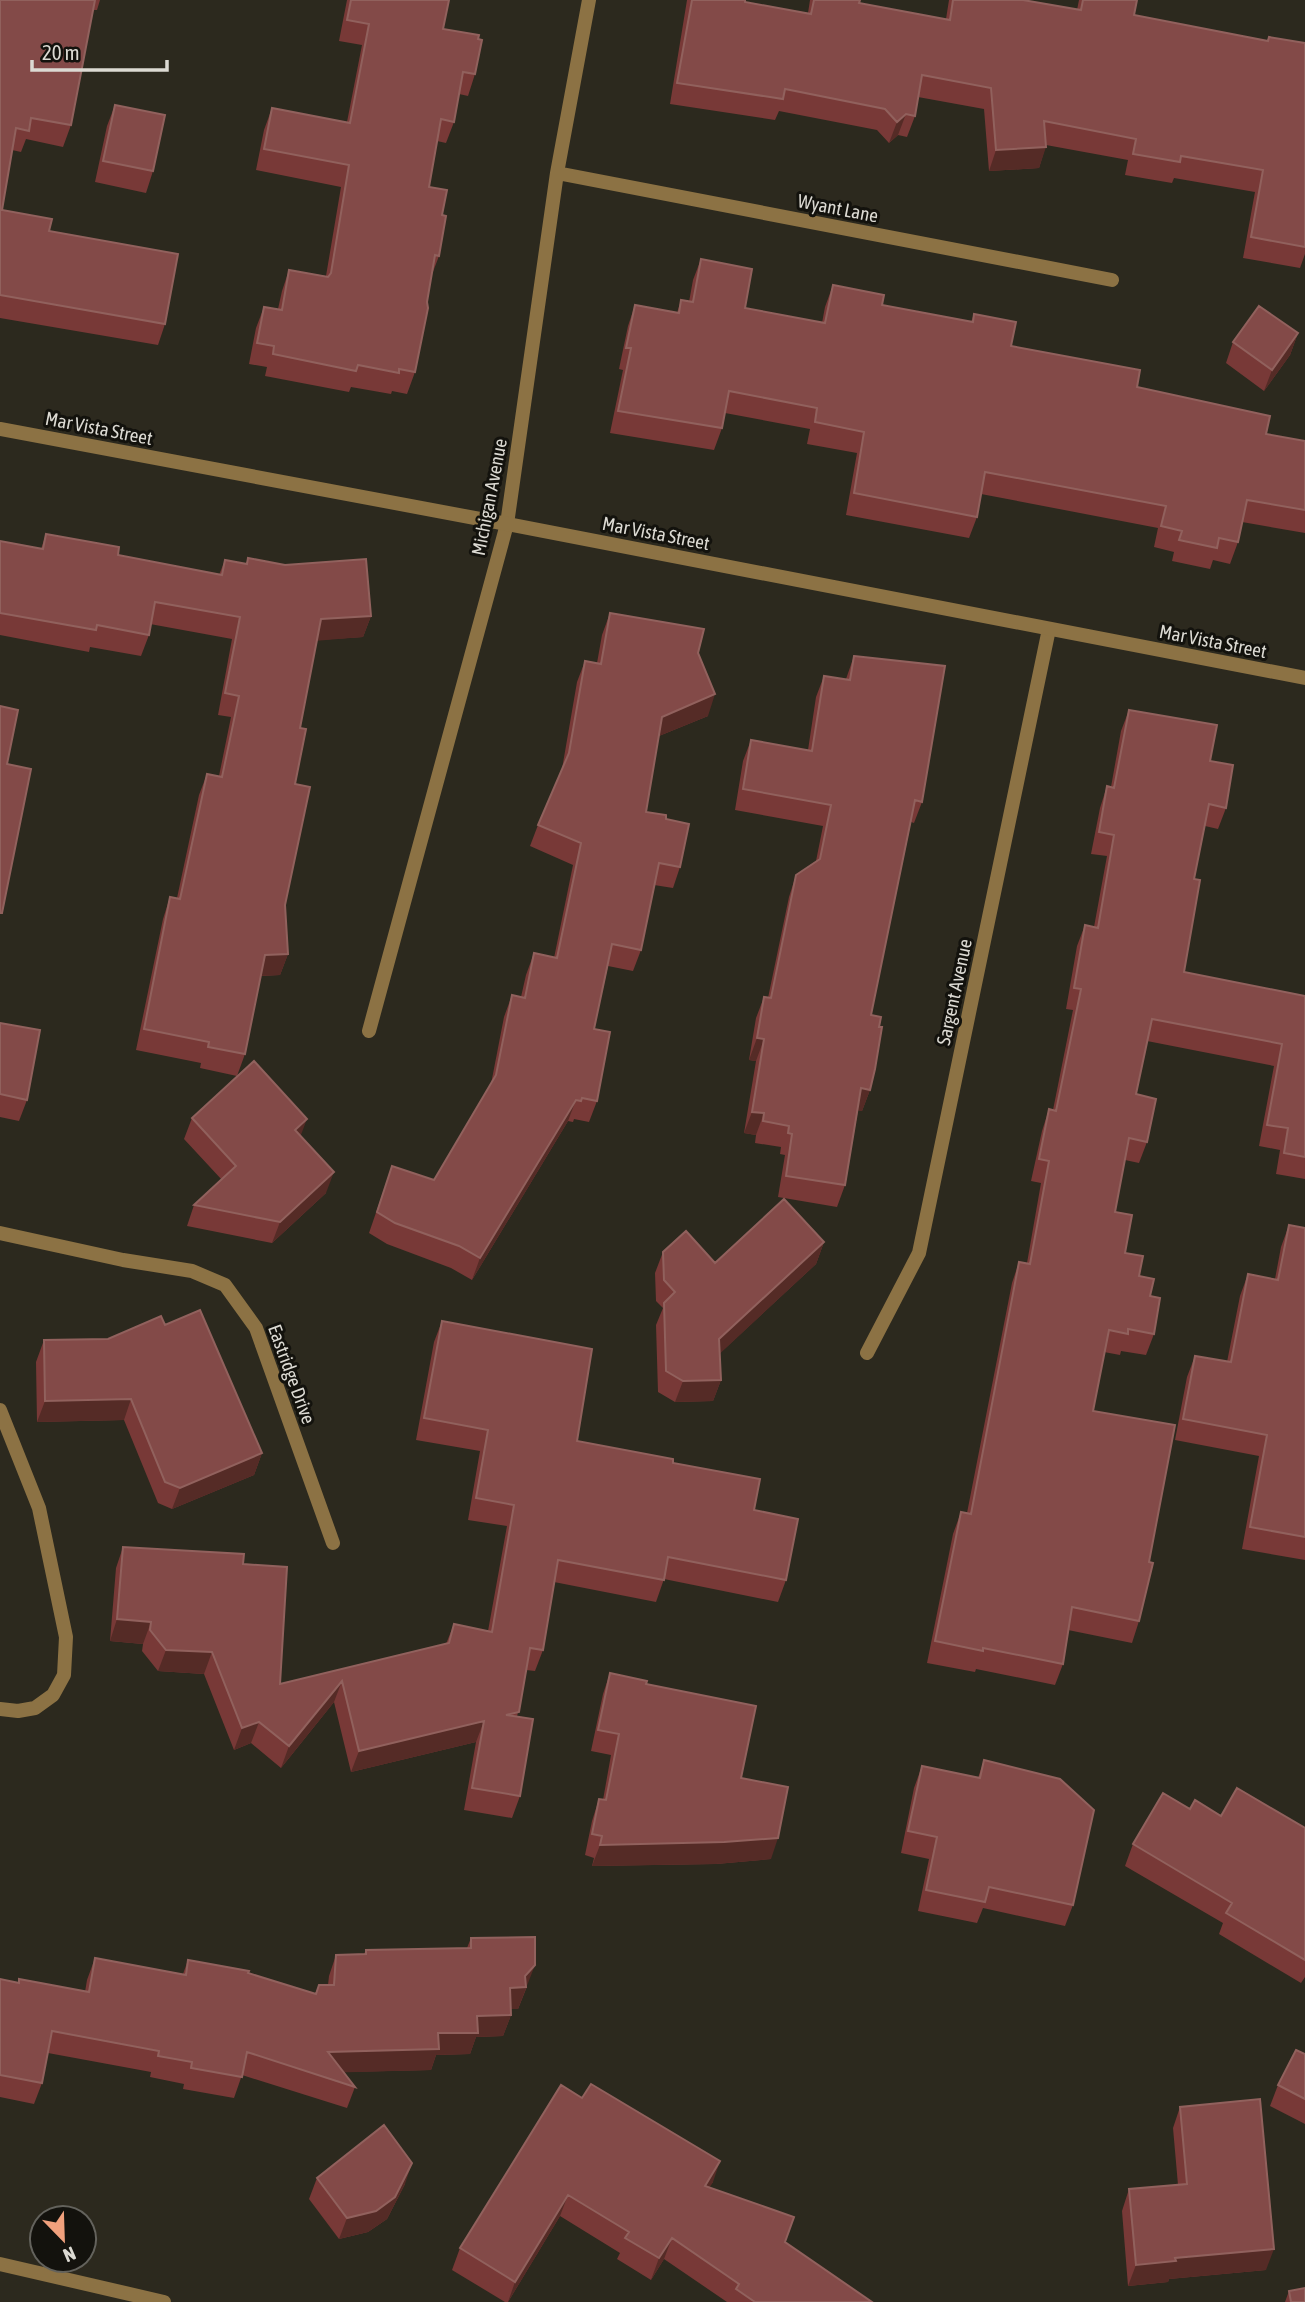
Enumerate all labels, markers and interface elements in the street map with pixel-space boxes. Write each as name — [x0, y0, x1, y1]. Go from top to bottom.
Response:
scale bar — [32, 28, 166, 72]
text: 20 m — [42, 40, 80, 64]
street label: Wyant Lane — [796, 189, 880, 227]
street label: Mar Vista Street — [44, 407, 154, 449]
street label: Michigan Avenue — [467, 437, 511, 557]
street label: Mar Vista Street — [601, 512, 711, 554]
street label: Mar Vista Street — [1158, 620, 1268, 662]
street label: Sargent Avenue — [932, 937, 976, 1047]
street label: Eastridge Drive — [264, 1321, 320, 1427]
north arrow — [28, 2204, 98, 2274]
text: N — [60, 2242, 79, 2267]

